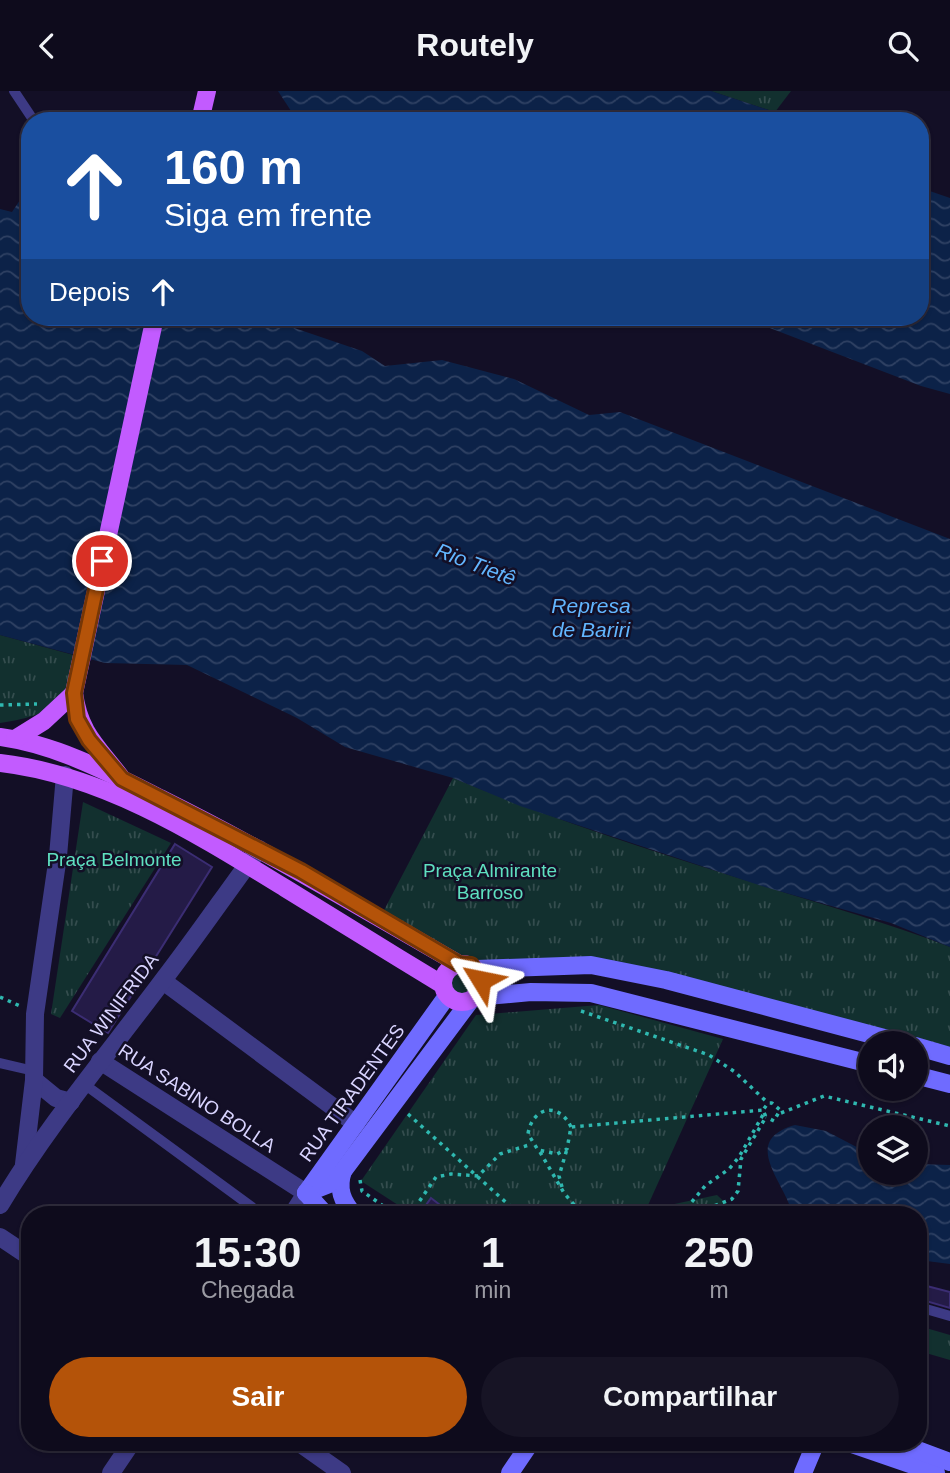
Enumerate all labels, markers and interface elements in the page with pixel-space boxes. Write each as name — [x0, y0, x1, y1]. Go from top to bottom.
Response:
icon: back — [28, 27, 66, 65]
text: Routely — [416, 27, 534, 63]
icon: search — [884, 27, 922, 65]
icon: ahead — [49, 140, 140, 231]
text: 160 m — [164, 140, 303, 194]
text: Siga em frente — [164, 197, 372, 233]
icon: ahead — [144, 273, 182, 311]
text: Depois — [49, 277, 130, 307]
pin — [72, 531, 132, 591]
water label: Rio Tietê — [433, 538, 519, 590]
icon: arrive — [83, 542, 121, 580]
water label: Represa de Bariri — [551, 594, 631, 641]
park label: Praça Belmonte — [46, 849, 182, 870]
park label: Praça Almirante Barroso — [423, 860, 557, 903]
position arrow — [444, 943, 518, 1017]
street label: RUA WINIFRIDA — [59, 949, 163, 1077]
street label: RUA TIRADENTES — [295, 1020, 409, 1166]
map controls — [858, 1031, 928, 1185]
button: sound — [858, 1031, 928, 1101]
street label: RUA SABINO BOLLA — [115, 1039, 280, 1157]
button: layers — [858, 1115, 928, 1185]
text: 15:30 — [194, 1229, 301, 1276]
text: 1 — [481, 1229, 504, 1276]
text: 250 — [684, 1229, 754, 1276]
text: Chegada — [201, 1277, 294, 1303]
text: min — [474, 1277, 511, 1303]
text: m — [710, 1277, 729, 1303]
button: Sair — [49, 1357, 467, 1437]
button: Compartilhar — [481, 1357, 899, 1437]

